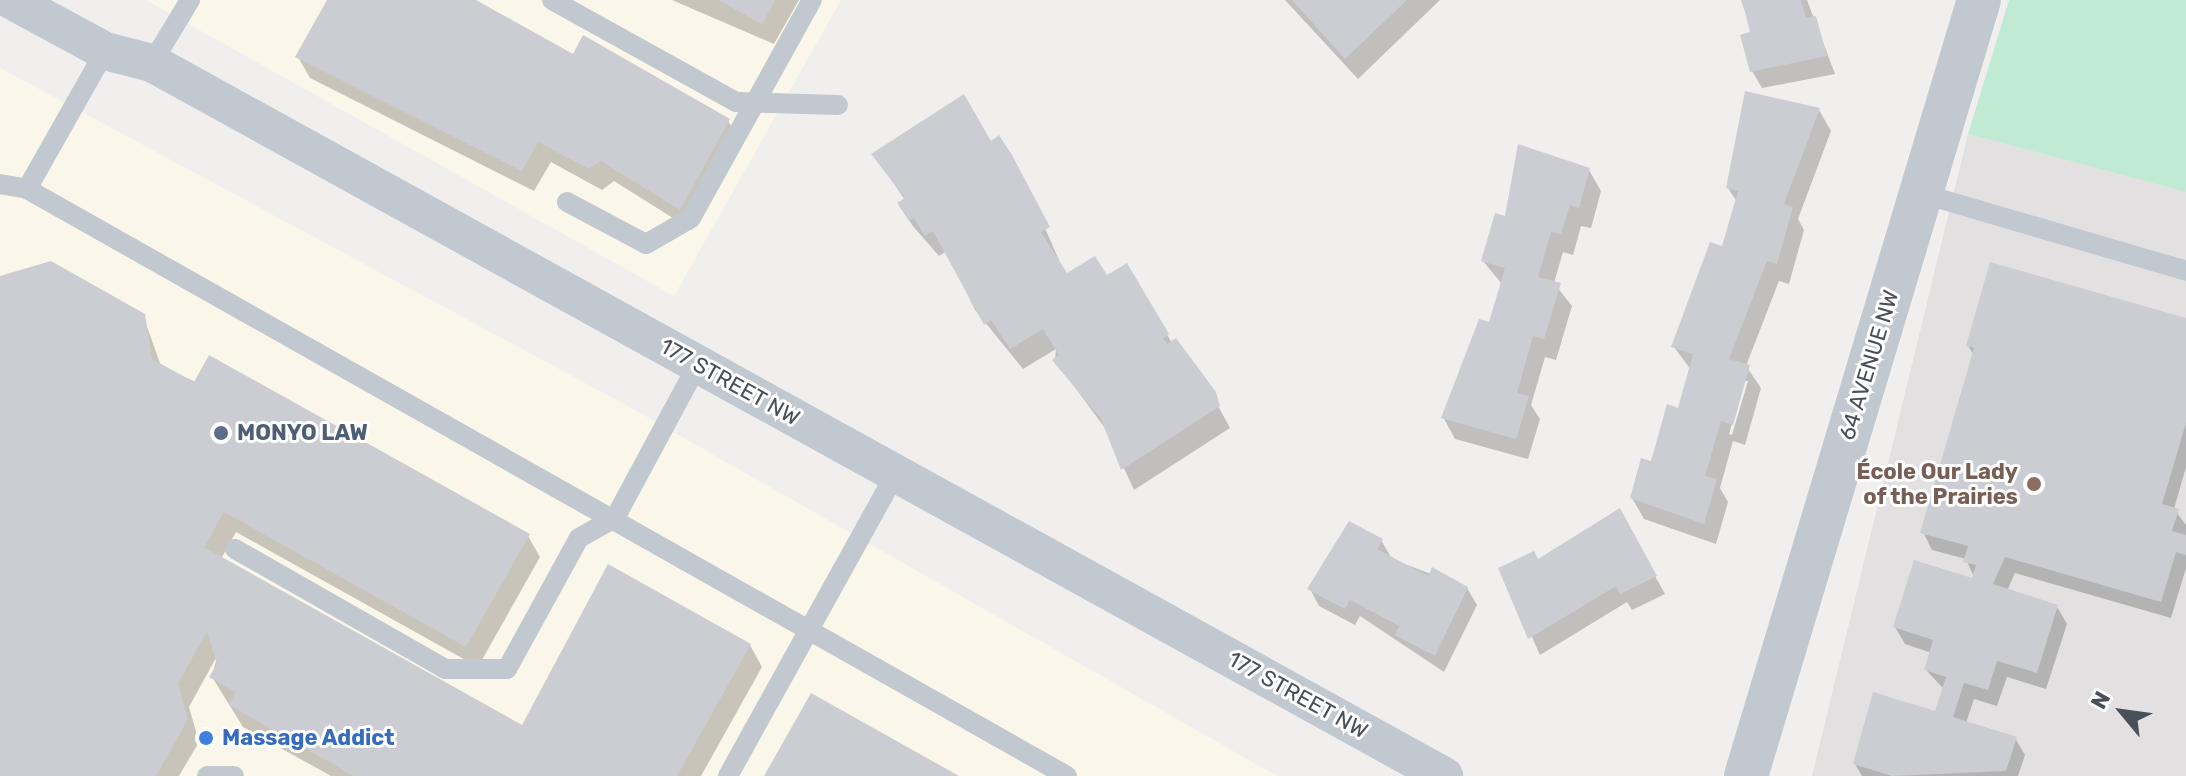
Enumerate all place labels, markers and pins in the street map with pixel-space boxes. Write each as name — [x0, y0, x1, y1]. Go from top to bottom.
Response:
place label: MONYO LAW — [237, 420, 368, 446]
marker: MONYO LAW — [212, 424, 230, 442]
place label: École Our Lady of the Prairies — [1856, 458, 2018, 510]
marker: École Our Lady of the Prairies — [2025, 475, 2043, 493]
place label: Massage Addict — [222, 725, 395, 751]
marker: Massage Addict — [197, 729, 215, 747]

